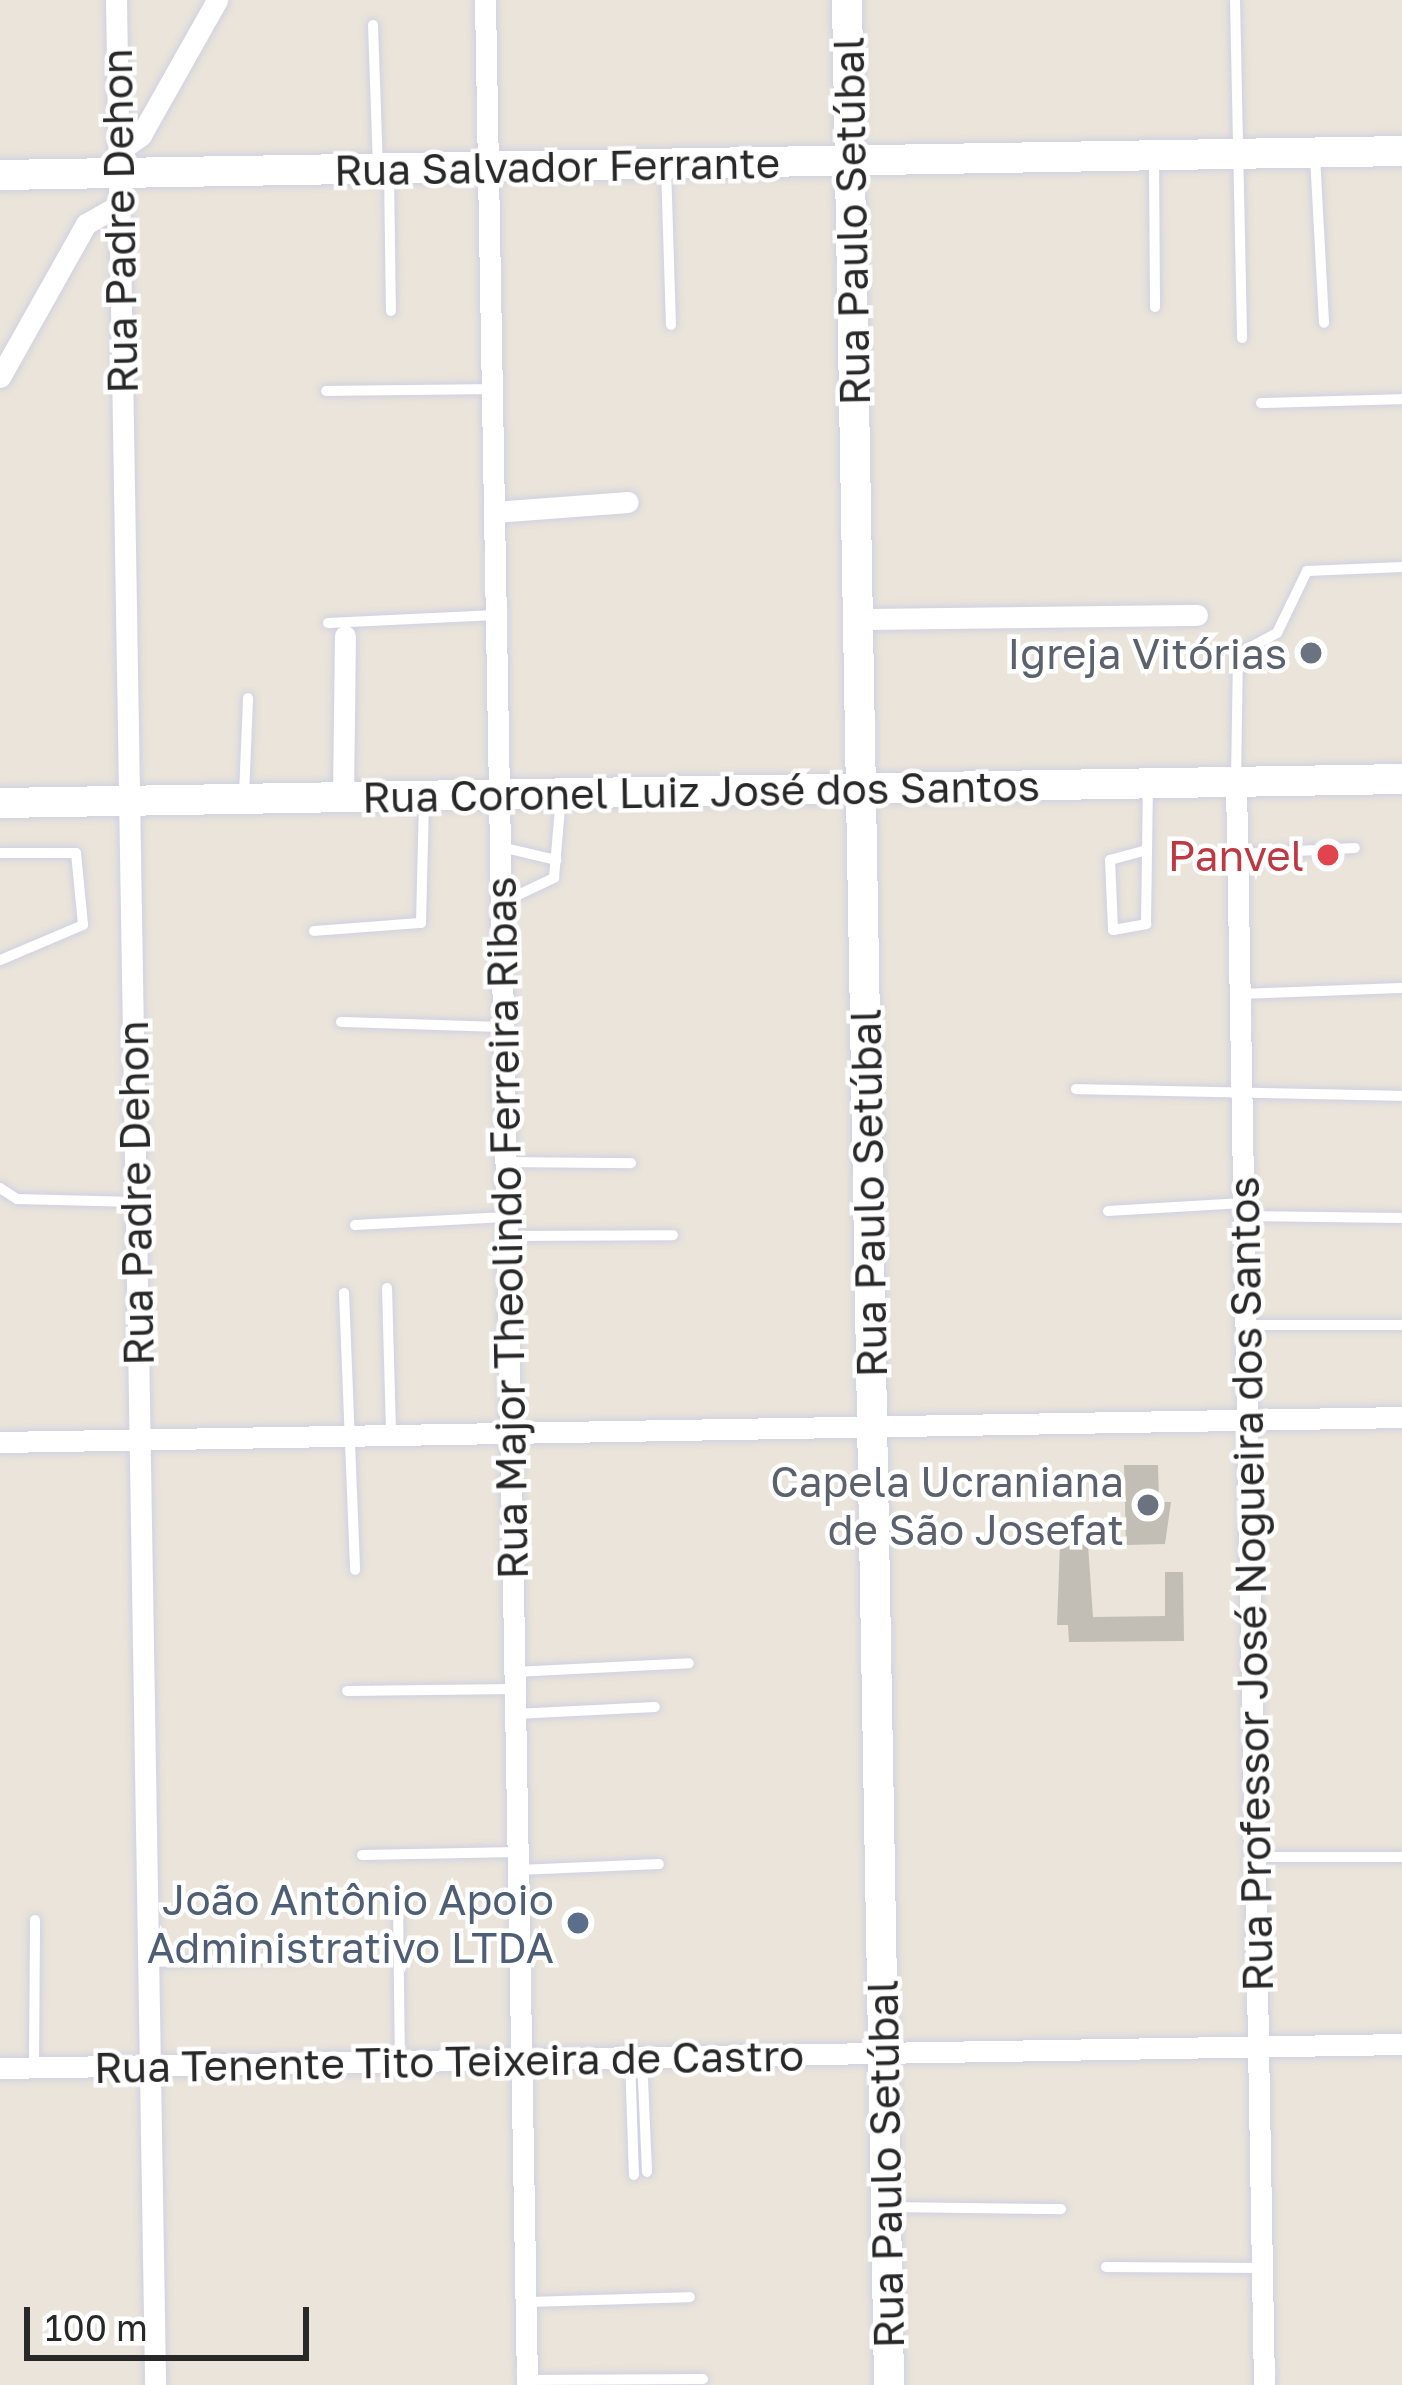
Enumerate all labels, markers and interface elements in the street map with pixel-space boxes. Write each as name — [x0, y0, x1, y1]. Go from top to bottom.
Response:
street label: Rua Paulo Setúbal — [823, 36, 879, 406]
street label: Rua Padre Dehon — [91, 48, 147, 394]
street label: Rua Salvador Ferrante — [334, 137, 780, 195]
place label: Igreja Vitórias — [1007, 628, 1287, 678]
marker: Igreja Vitórias — [1298, 640, 1324, 666]
street label: Rua Coronel Luiz José dos Santos — [362, 760, 1040, 822]
place label: Panvel — [1168, 830, 1304, 880]
marker: Panvel — [1315, 842, 1341, 868]
street label: Rua Major Theolindo Ferreira Ribas — [475, 876, 537, 1580]
street label: Rua Paulo Setúbal — [840, 1008, 896, 1378]
street label: Rua Padre Dehon — [107, 1020, 163, 1366]
street label: Rua Professor José Nogueira dos Santos — [1218, 1176, 1282, 1992]
place label: Capela Ucraniana de São Josefat — [770, 1456, 1124, 1555]
marker: Capela Ucraniana de São Josefat — [1135, 1492, 1161, 1518]
place label: João Antônio Apoio Administrativo LTDA — [147, 1874, 554, 1972]
marker: João Antônio Apoio Administrativo LTDA — [565, 1910, 591, 1936]
street label: Rua Paulo Setúbal — [857, 1979, 913, 2349]
street label: Rua Tenente Tito Teixeira de Castro — [94, 2030, 804, 2092]
scale bar — [30, 2283, 315, 2357]
text: 100 m — [45, 2306, 148, 2349]

